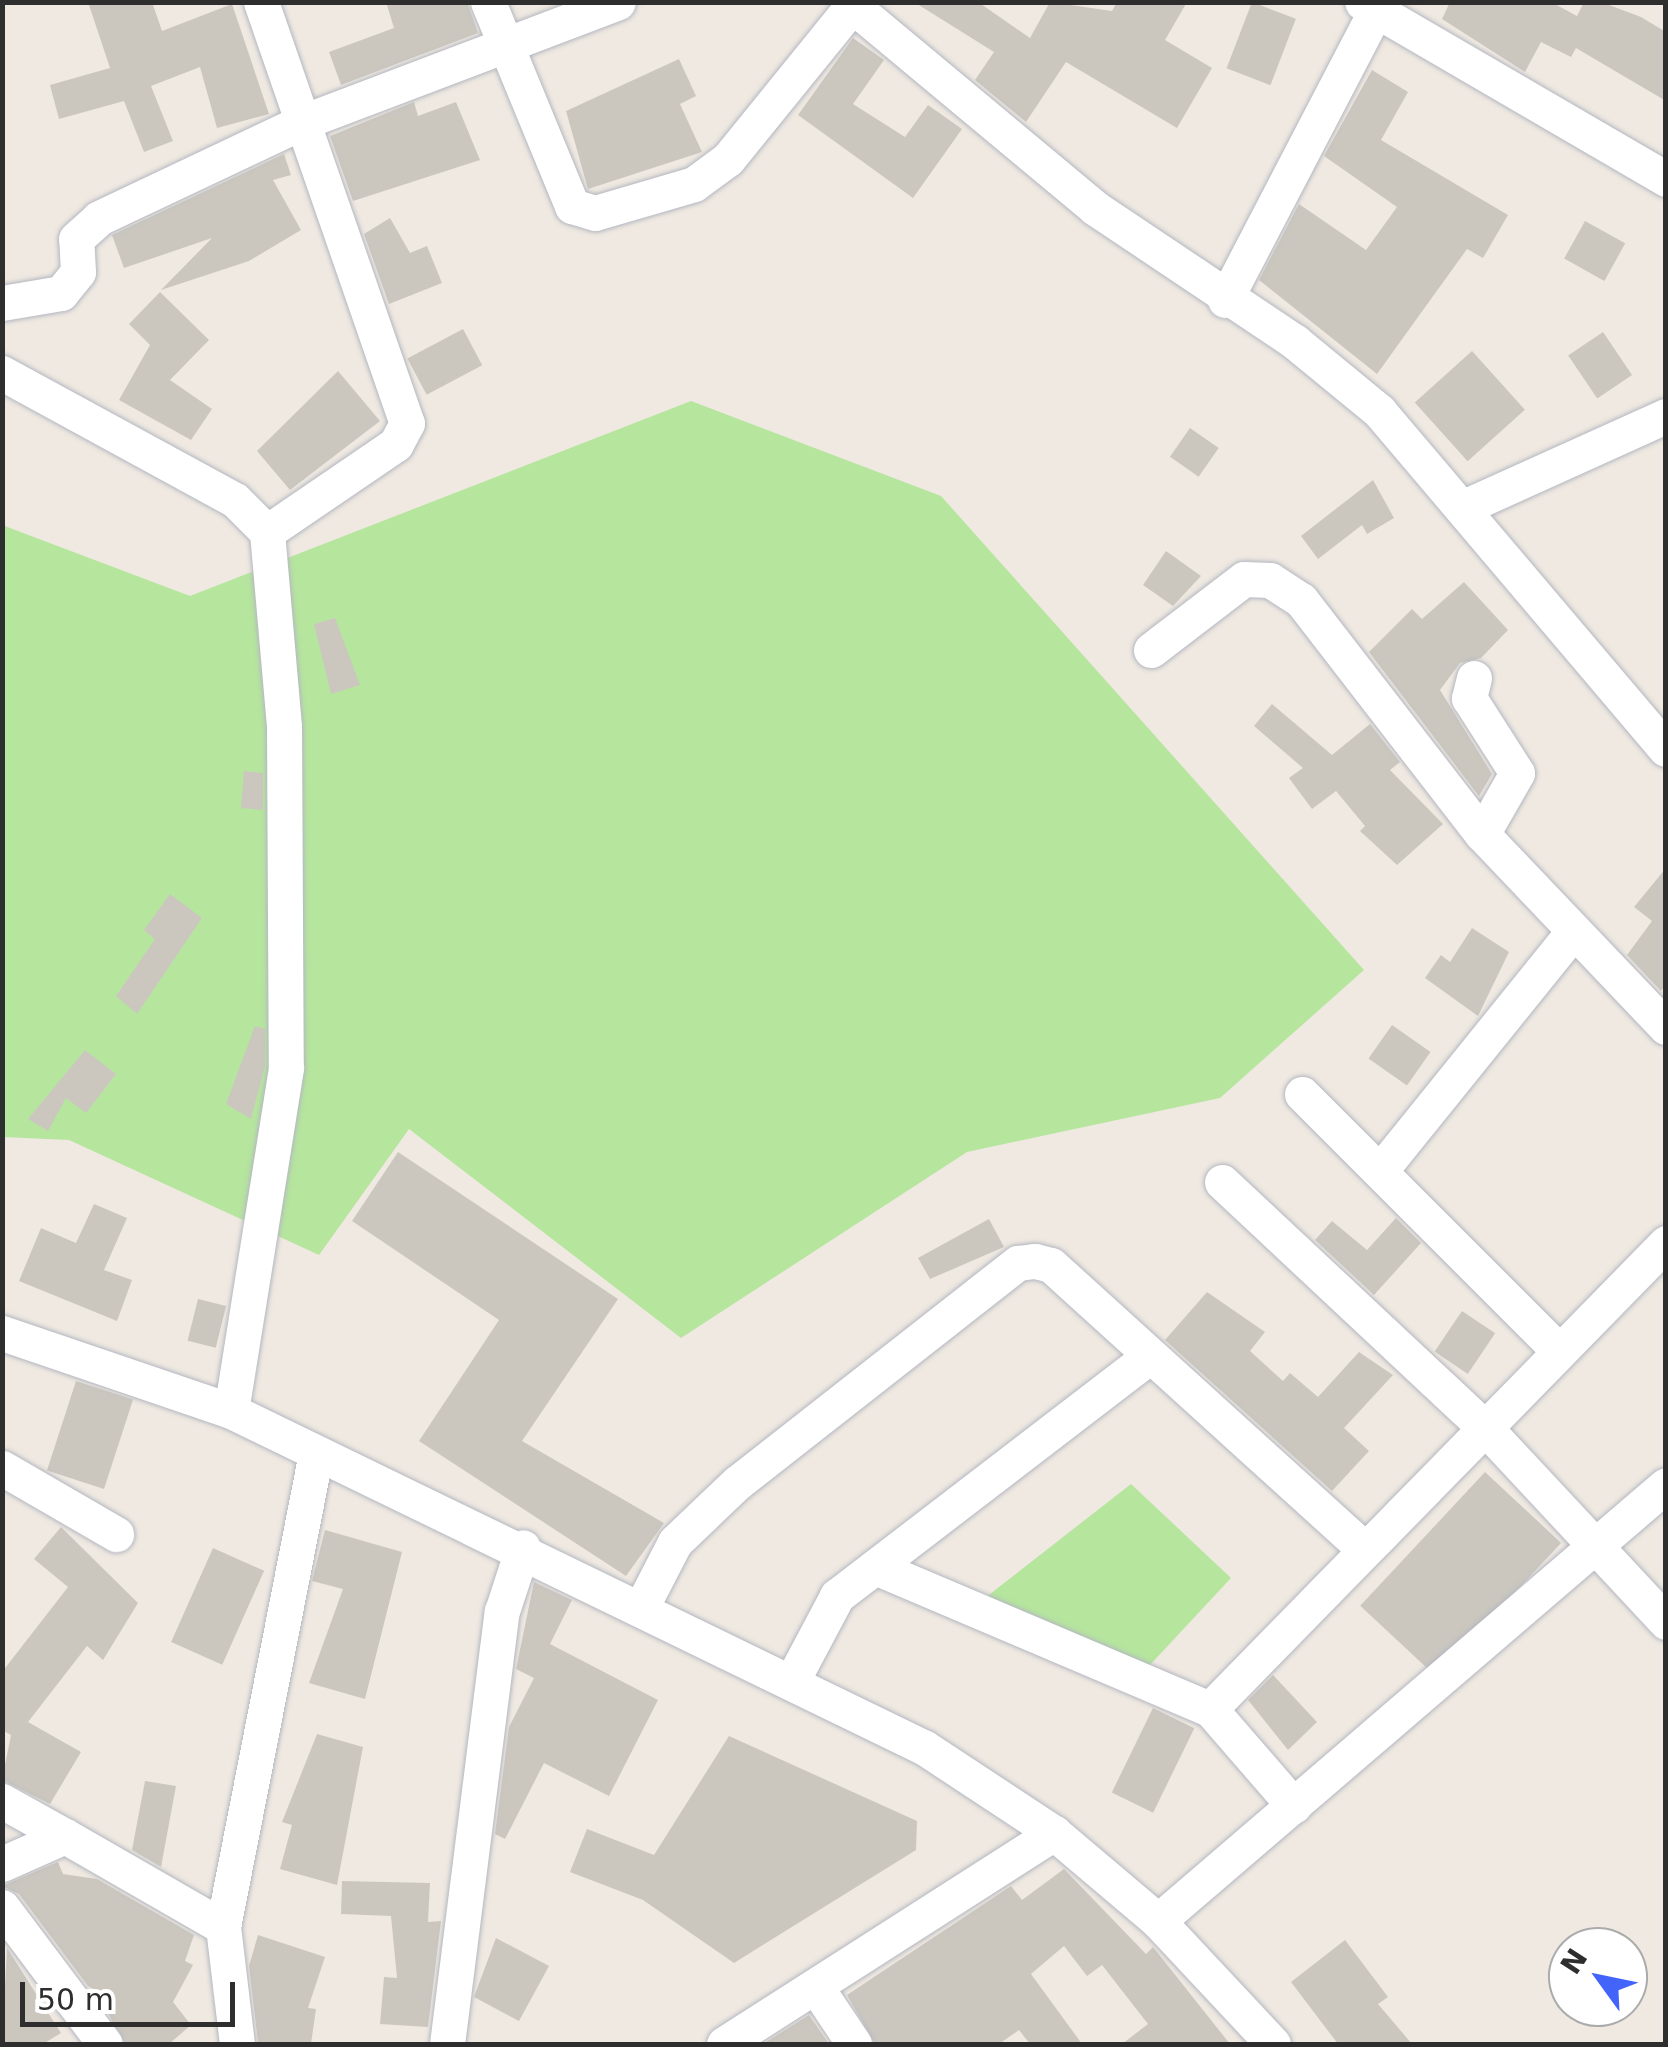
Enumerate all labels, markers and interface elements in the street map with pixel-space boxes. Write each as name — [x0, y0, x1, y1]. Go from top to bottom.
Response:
north arrow — [1548, 1927, 1648, 2027]
text: N — [1554, 1943, 1594, 1980]
scale bar — [25, 1962, 240, 2024]
text: 50 m — [37, 1982, 114, 2017]

